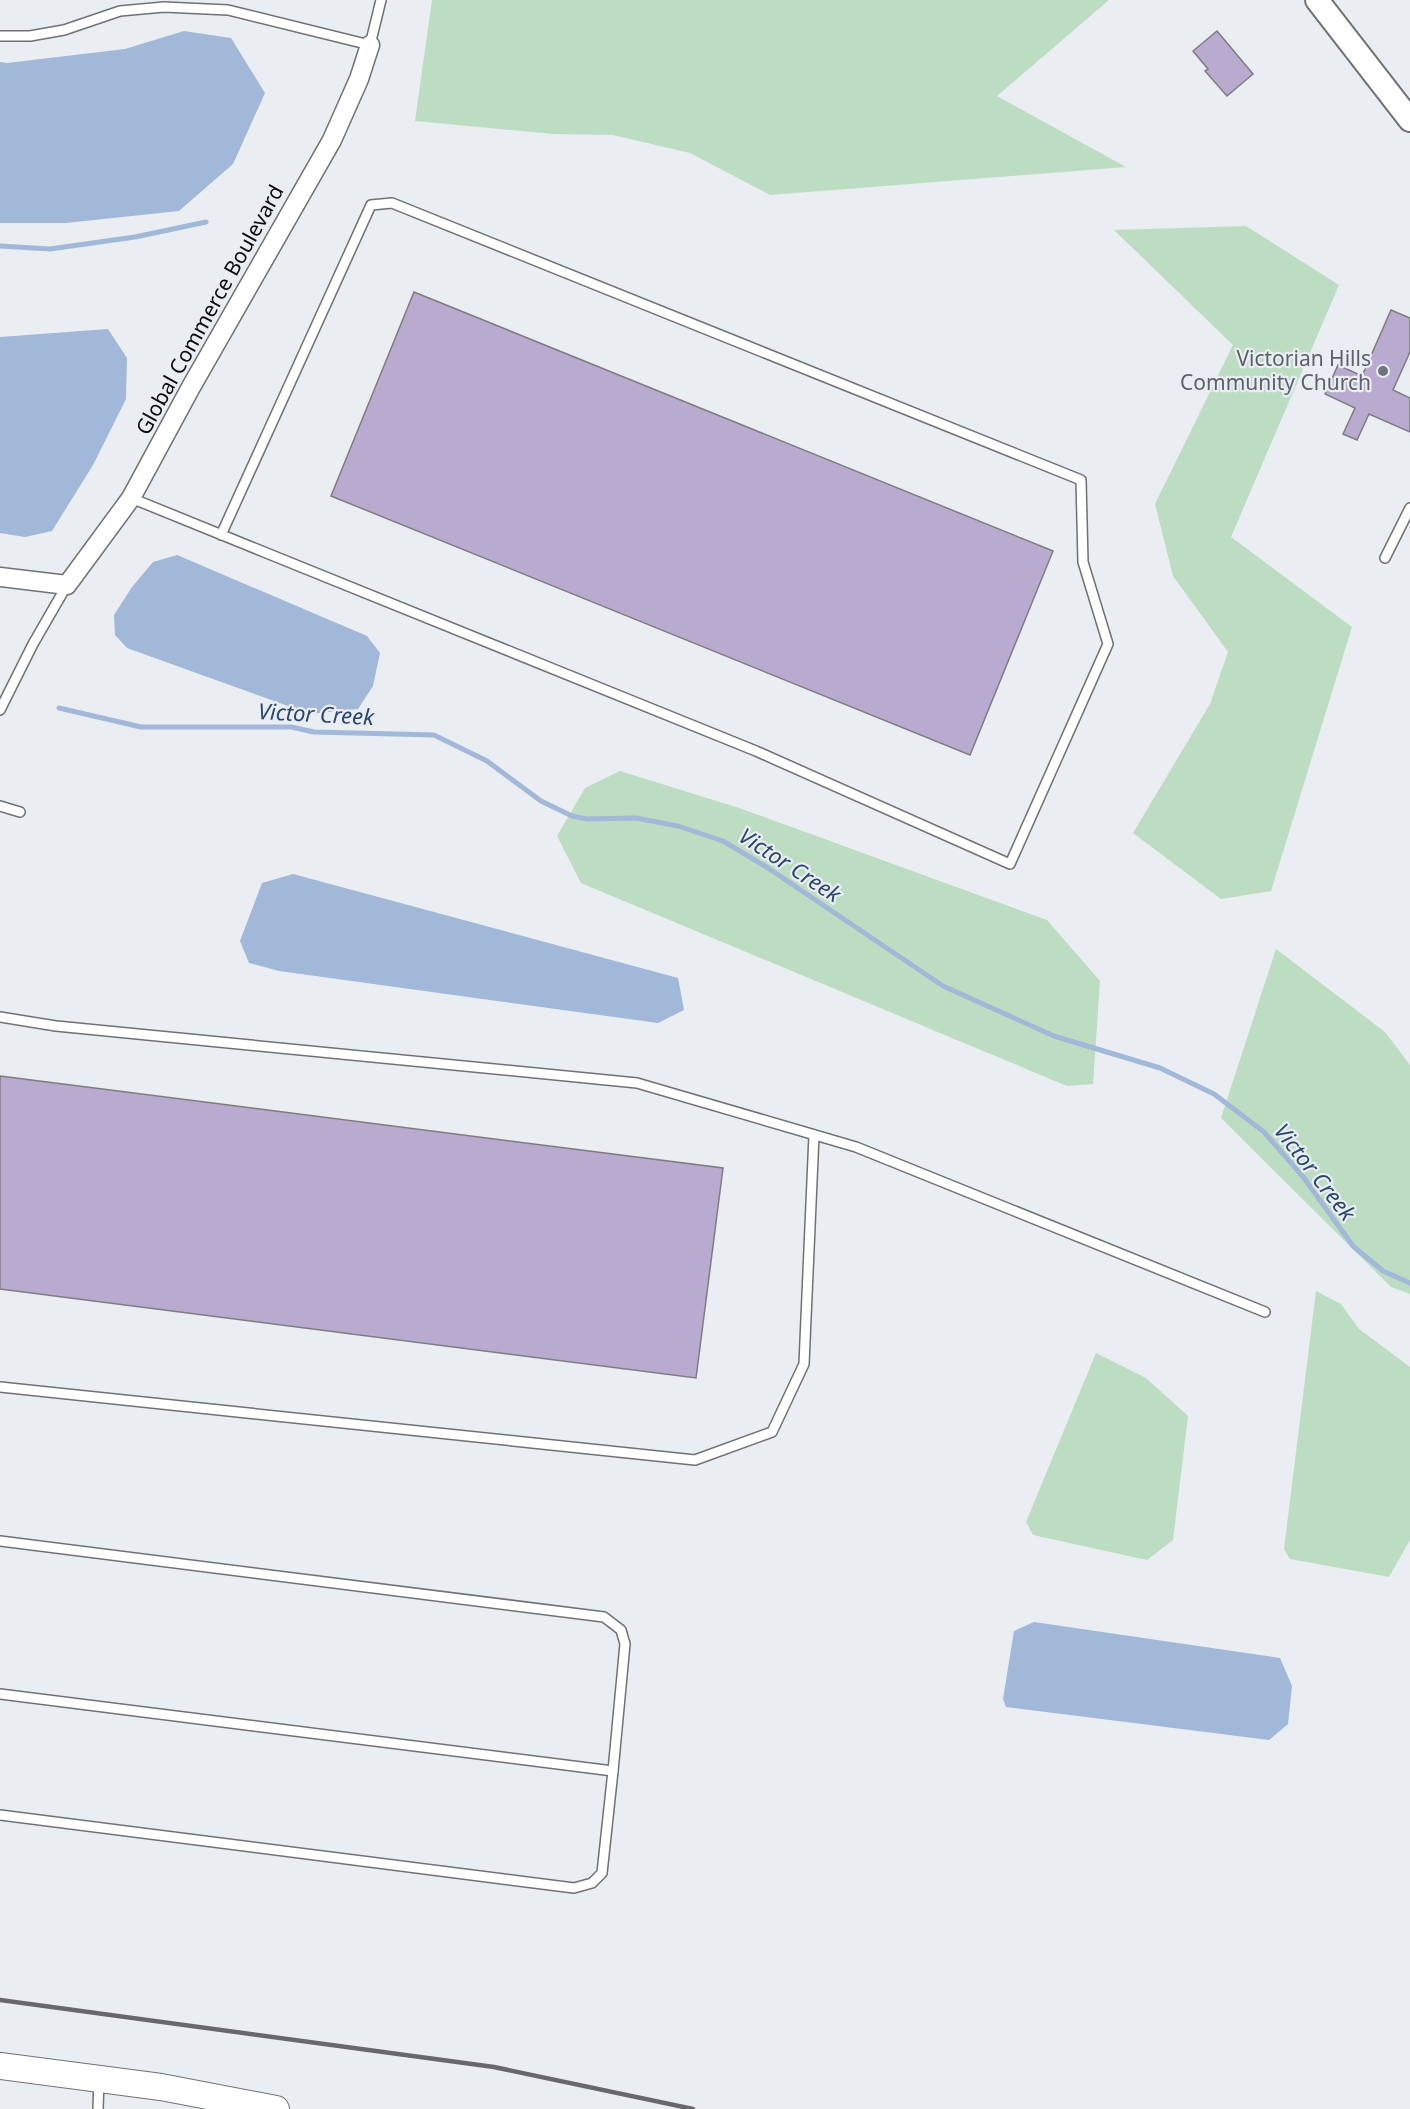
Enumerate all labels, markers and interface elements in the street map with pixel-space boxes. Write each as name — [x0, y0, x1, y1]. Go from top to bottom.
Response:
street label: Global Commerce Boulevard — [129, 180, 290, 439]
place label: Victorian Hills Community Church — [1180, 344, 1371, 396]
marker: Victorian Hills Community Church — [1376, 364, 1390, 378]
water label: Victor Creek — [257, 695, 376, 731]
water label: Victor Creek — [734, 820, 848, 909]
water label: Victor Creek — [1268, 1116, 1364, 1227]

